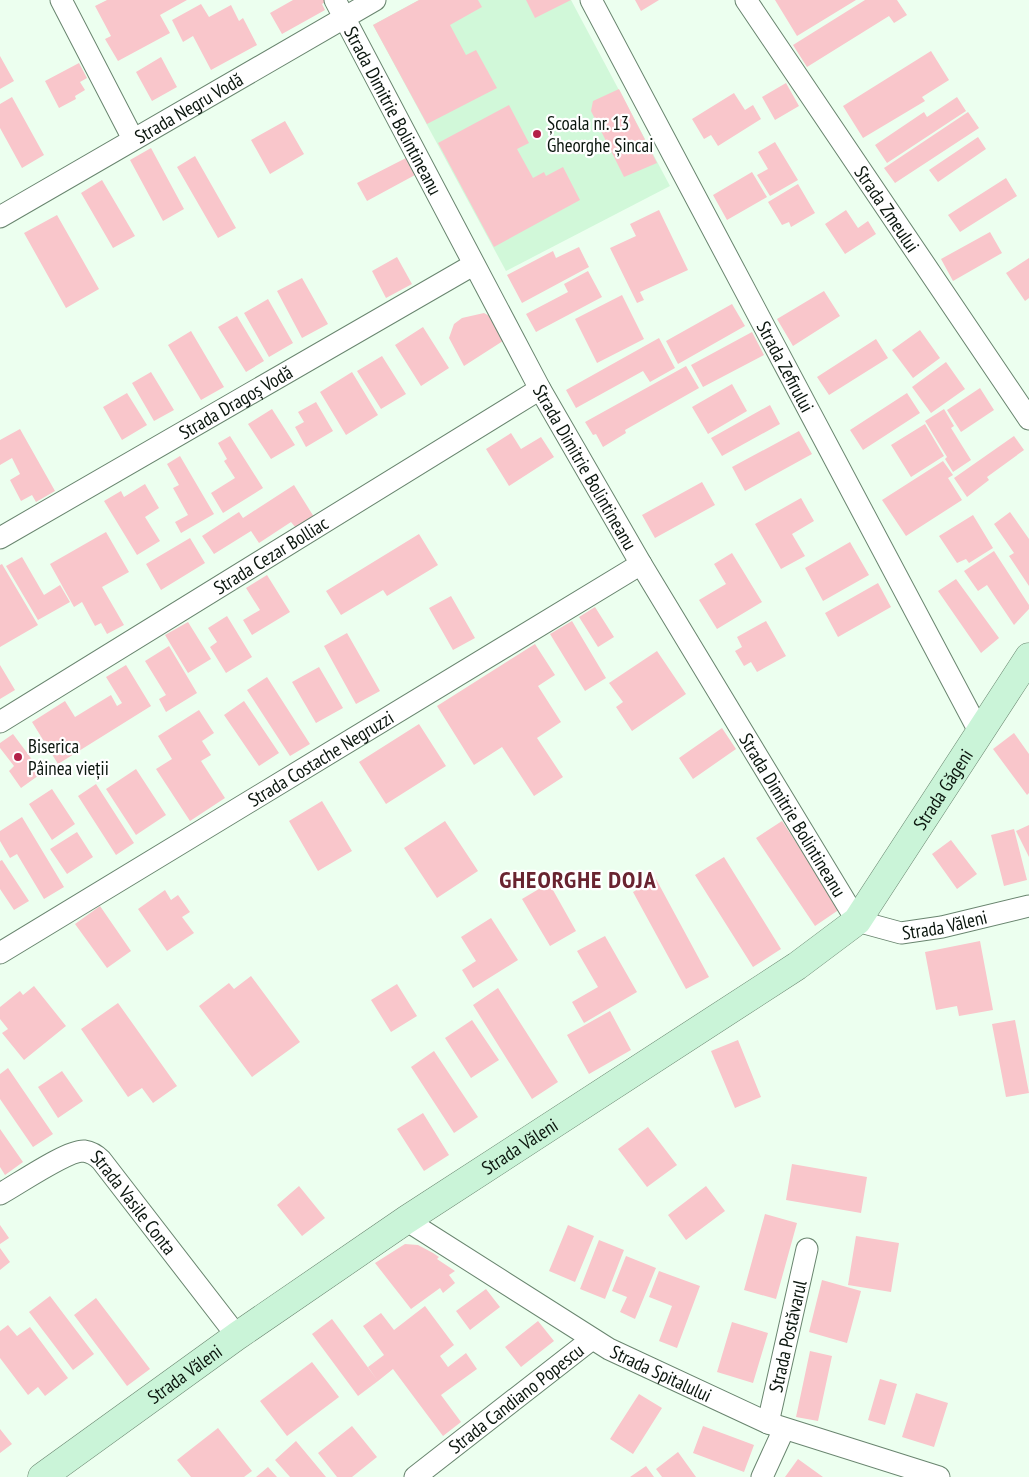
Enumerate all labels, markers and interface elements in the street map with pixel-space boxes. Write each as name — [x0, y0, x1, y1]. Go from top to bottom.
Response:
street label: Strada Dimitrie Bolintineanu — [339, 22, 447, 199]
street label: Strada Negru Vodă — [130, 67, 247, 149]
place label: Școala nr. 13 Gheorghe Șincai — [547, 111, 653, 157]
marker: Școala nr. 13 Gheorghe Șincai — [531, 128, 543, 140]
street label: Strada Zmeului — [849, 161, 925, 257]
street label: Strada Zefirului — [752, 317, 820, 416]
street label: Strada Dragoș Vodă — [174, 360, 297, 444]
street label: Strada Dimitrie Bolintineanu — [528, 380, 642, 554]
street label: Strada Cezar Bolliac — [209, 511, 333, 599]
street label: Strada Costache Negruzzi — [243, 705, 398, 812]
street label: Strada Dimitrie Bolintineanu — [734, 729, 851, 901]
place label: Biserica Pâinea vieții — [28, 734, 109, 780]
street label: Strada Găgeni — [908, 744, 978, 834]
marker: Biserica Pâinea vieții — [12, 751, 24, 763]
district label: GHEORGHE DOJA — [499, 864, 657, 895]
street label: Strada Văleni — [901, 905, 990, 945]
street label: Strada Văleni — [477, 1113, 562, 1180]
street label: Strada Vasile Conta — [86, 1144, 182, 1259]
street label: Strada Postăvarul — [763, 1277, 812, 1395]
street label: Strada Candiano Popescu — [444, 1338, 588, 1458]
street label: Strada Văleni — [143, 1339, 227, 1409]
street label: Strada Spitalului — [607, 1339, 716, 1407]

